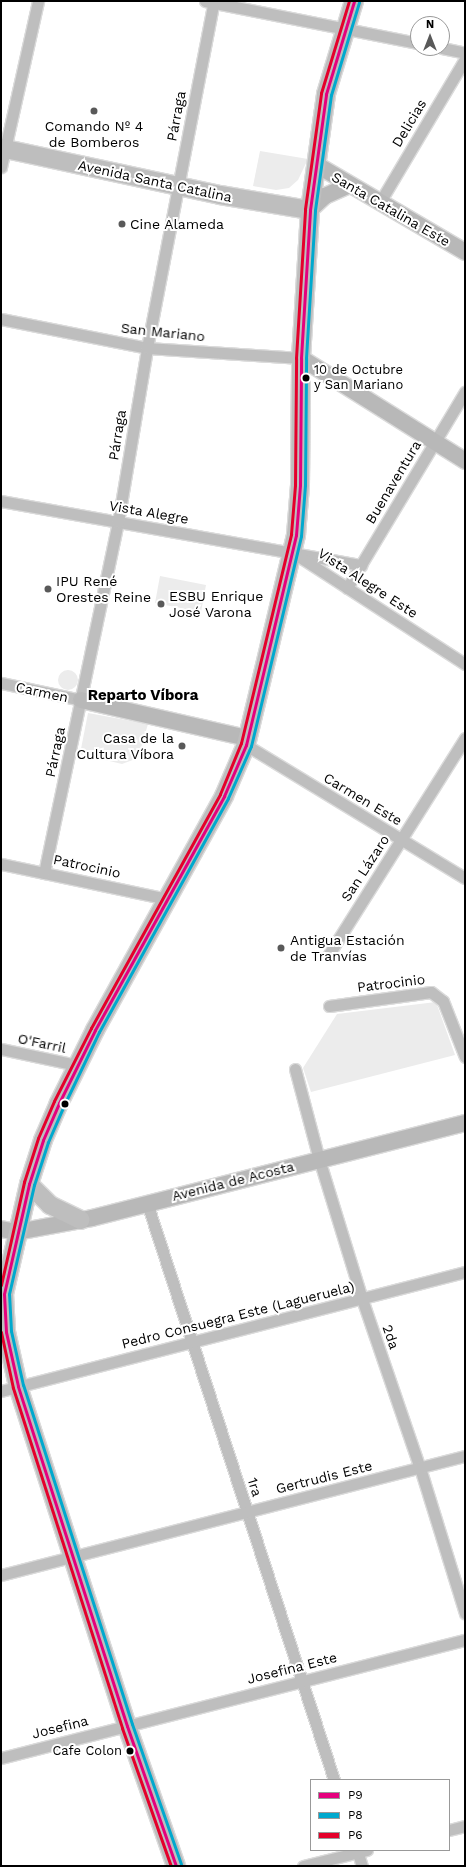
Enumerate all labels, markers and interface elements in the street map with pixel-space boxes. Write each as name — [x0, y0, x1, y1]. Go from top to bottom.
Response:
north arrow — [410, 16, 450, 56]
text: N — [426, 18, 434, 31]
street label: Párraga — [163, 89, 189, 143]
street label: Delicias — [388, 96, 430, 150]
marker: Comando Nº 4 de Bomberos — [89, 106, 99, 116]
place label: Comando Nº 4 de Bomberos — [45, 118, 143, 150]
street label: Avenida Santa Catalina — [76, 156, 234, 206]
street label: Santa Catalina Este — [329, 168, 453, 250]
place label: Cine Alameda — [130, 216, 224, 232]
marker: Cine Alameda — [117, 219, 127, 229]
street label: San Mariano — [120, 319, 206, 345]
place label: 10 de Octubre y San Mariano — [314, 363, 404, 394]
marker: 10 de Octubre y San Mariano — [301, 373, 311, 383]
street label: Párraga — [105, 409, 129, 461]
street label: Buenaventura — [362, 437, 424, 527]
street label: Vista Alegre — [107, 497, 191, 527]
street label: Vista Alegre Este — [315, 544, 421, 622]
place label: IPU René Orestes Reine — [56, 573, 151, 606]
marker: IPU René Orestes Reine — [43, 584, 53, 594]
place label: ESBU Enrique José Varona — [169, 588, 263, 620]
marker: ESBU Enrique José Varona — [156, 599, 166, 609]
street label: Carmen — [14, 678, 70, 706]
district label: Reparto Víbora — [87, 687, 199, 705]
street label: Párraga — [41, 725, 69, 779]
place label: Casa de la Cultura Víbora — [76, 730, 174, 762]
marker: Casa de la Cultura Víbora — [177, 741, 187, 751]
street label: Carmen Este — [321, 769, 405, 829]
street label: San Lázaro — [337, 832, 393, 904]
street label: Patrocinio — [52, 851, 122, 881]
place label: Antigua Estación de Tranvías — [290, 932, 405, 964]
marker: Antigua Estación de Tranvías — [275, 942, 287, 954]
street label: Patrocinio — [356, 971, 426, 995]
street label: O'Farril — [16, 1030, 68, 1056]
unlabelled marker — [60, 1099, 70, 1109]
street label: Avenida de Acosta — [170, 1158, 296, 1204]
street label: Pedro Consuegra Este (Lagueruela) — [120, 1278, 356, 1352]
street label: 2da — [379, 1323, 403, 1351]
street label: Gertrudis Este — [274, 1457, 374, 1497]
street label: 1ra — [244, 1476, 266, 1498]
street label: Josefina Este — [245, 1649, 339, 1687]
street label: Josefina — [30, 1712, 90, 1742]
place label: Cafe Colon — [52, 1743, 122, 1759]
marker: Cafe Colon — [125, 1746, 135, 1756]
legend — [310, 1779, 450, 1851]
text: P9 — [348, 1788, 363, 1802]
text: P8 — [348, 1808, 363, 1822]
text: P6 — [348, 1828, 363, 1842]

